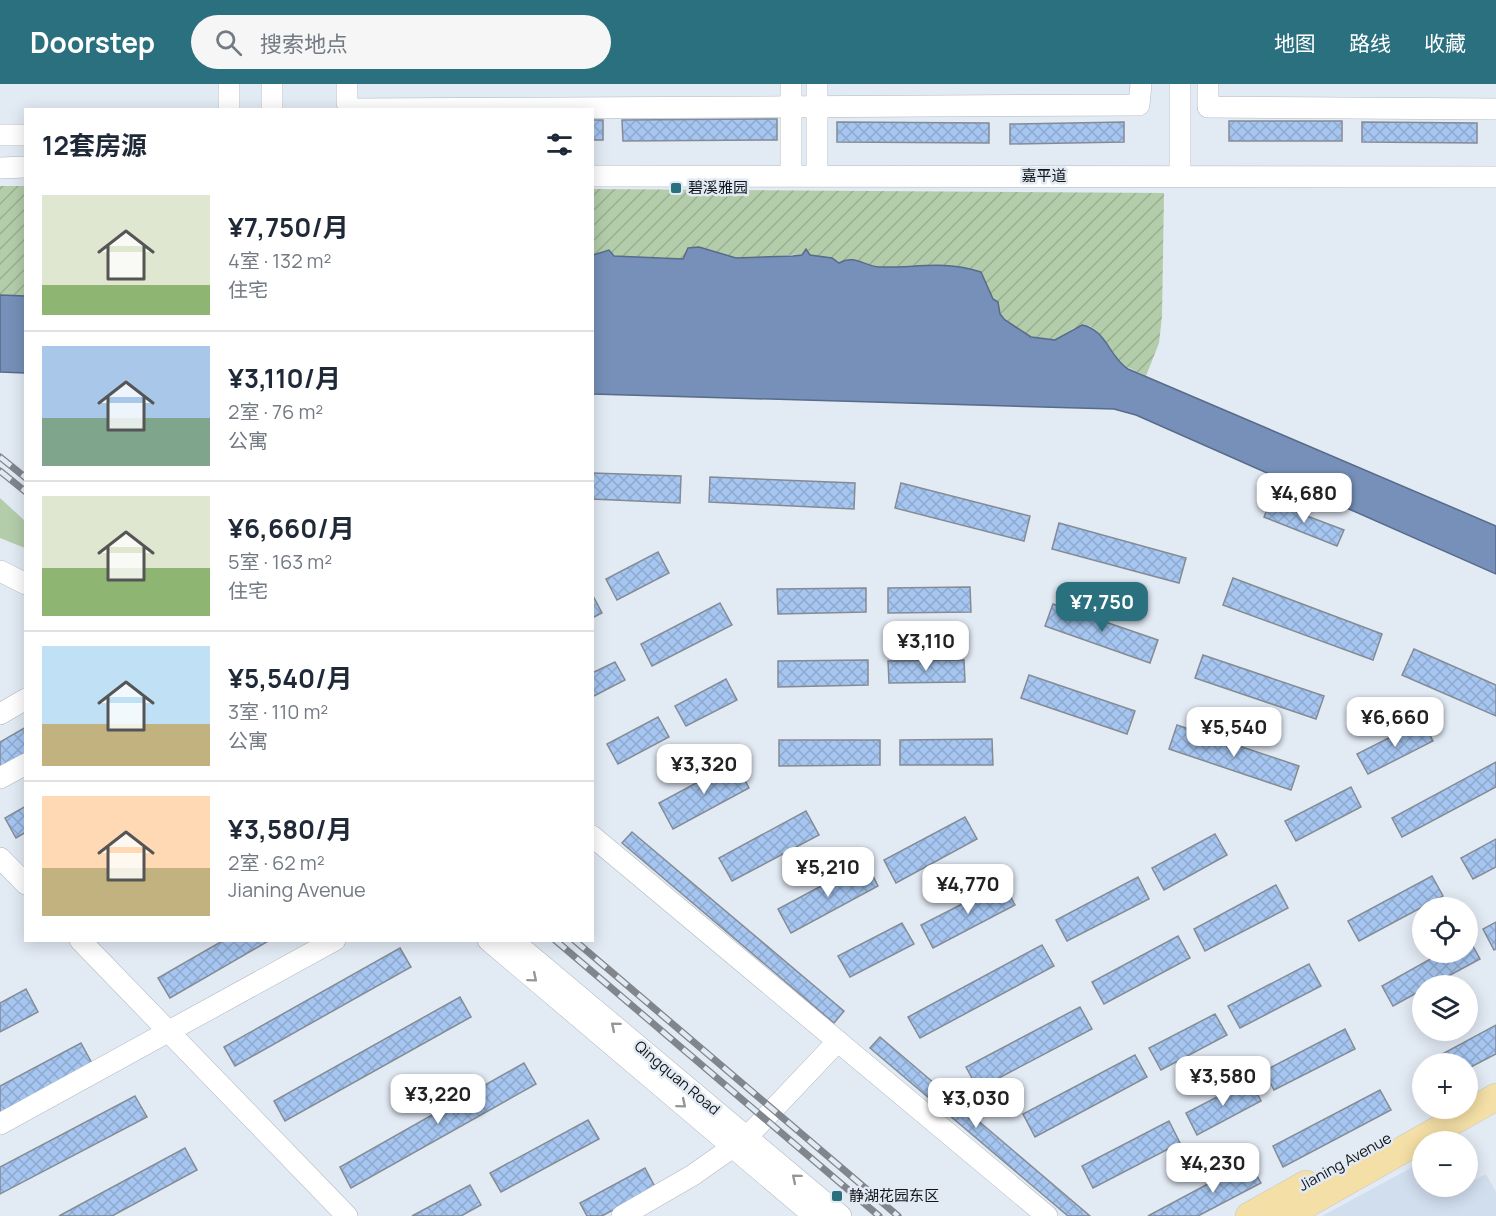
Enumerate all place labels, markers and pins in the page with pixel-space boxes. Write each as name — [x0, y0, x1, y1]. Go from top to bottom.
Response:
place label: 碧溪雅园 — [688, 177, 748, 198]
marker: 碧溪雅园 — [669, 181, 683, 195]
pin: ¥4,680 — [1255, 473, 1353, 524]
pin: ¥7,750 — [1053, 582, 1151, 633]
pin: ¥3,110 — [877, 621, 975, 672]
pin: ¥6,660 — [1346, 697, 1444, 748]
pin: ¥5,540 — [1185, 707, 1283, 758]
pin: ¥3,320 — [655, 744, 753, 795]
pin: ¥5,210 — [779, 847, 877, 898]
pin: ¥4,770 — [919, 864, 1017, 915]
pin: ¥3,580 — [1174, 1056, 1272, 1107]
pin: ¥3,220 — [389, 1074, 487, 1125]
pin: ¥3,030 — [927, 1078, 1025, 1129]
pin: ¥4,230 — [1164, 1143, 1262, 1194]
place label: 静湖花园东区 — [849, 1185, 939, 1206]
marker: 静湖花园东区 — [830, 1189, 844, 1203]

